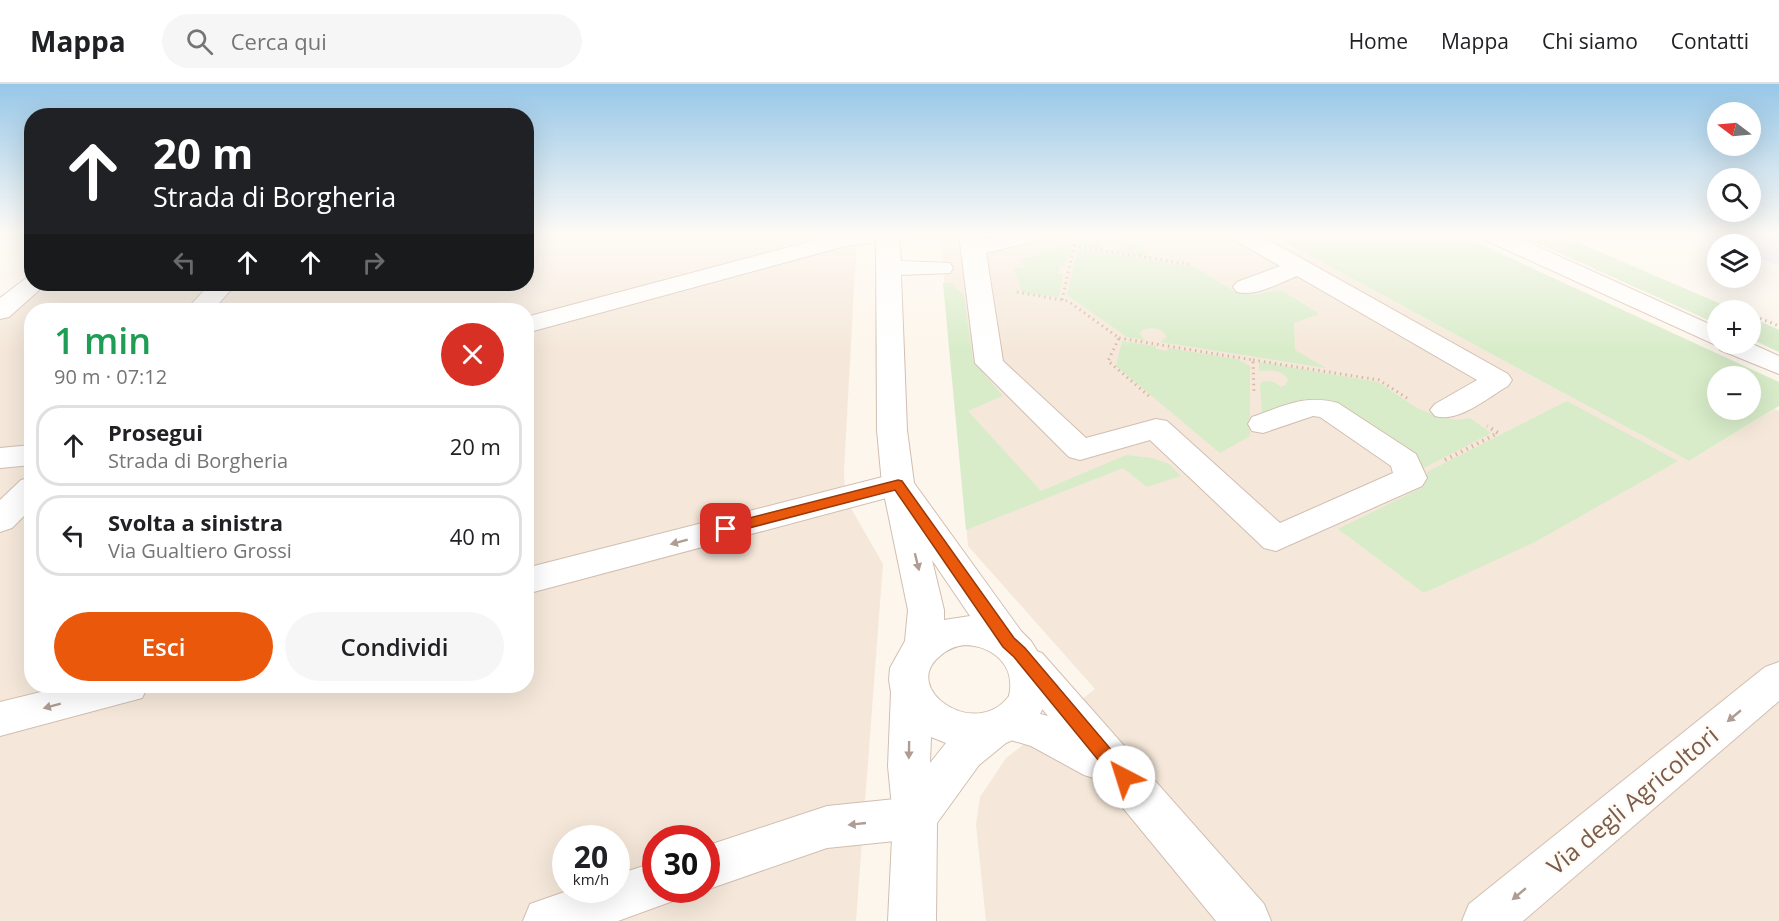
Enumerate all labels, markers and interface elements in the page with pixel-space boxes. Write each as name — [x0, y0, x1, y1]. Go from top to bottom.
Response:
search box — [162, 14, 582, 68]
text: Mappa — [30, 22, 126, 60]
icon: search — [183, 25, 216, 58]
text: Cerca qui — [231, 26, 327, 56]
text: Home — [1349, 27, 1408, 55]
text: Mappa — [1441, 27, 1509, 55]
text: Chi siamo — [1542, 27, 1638, 55]
text: Contatti — [1671, 27, 1749, 55]
north arrow — [1707, 102, 1761, 156]
map controls — [1707, 102, 1761, 420]
text: 20 m — [153, 124, 253, 181]
icon: ahead — [54, 132, 132, 210]
button: search — [1707, 168, 1761, 222]
text: Strada di Borgheria — [153, 178, 396, 215]
button: layers — [1707, 234, 1761, 288]
icon: left — [168, 246, 201, 279]
icon: ahead — [231, 246, 264, 279]
icon: ahead — [294, 246, 327, 279]
icon: right — [357, 246, 390, 279]
button: + — [1707, 300, 1761, 354]
text: 1 min — [54, 316, 151, 365]
button: close — [441, 323, 504, 386]
text: 90 m · 07:12 — [54, 363, 167, 390]
button: − — [1707, 366, 1761, 420]
text: Prosegui — [108, 417, 203, 447]
icon: ahead — [57, 429, 90, 462]
text: 20 m — [450, 431, 501, 461]
text: Strada di Borgheria — [108, 447, 288, 474]
pin — [700, 503, 751, 554]
text: Svolta a sinistra — [108, 507, 283, 537]
icon: arrive — [709, 512, 742, 545]
icon: left — [57, 519, 90, 552]
text: 40 m — [450, 521, 501, 551]
text: Via Gualtiero Grossi — [108, 537, 292, 564]
one-way arrow — [669, 537, 688, 547]
one-way arrow — [912, 552, 922, 571]
button: Esci — [54, 612, 273, 681]
button: Condividi — [285, 612, 504, 681]
one-way arrow — [42, 701, 61, 711]
one-way arrow — [1726, 709, 1742, 722]
street label: Via degli Agricoltori — [1539, 718, 1725, 882]
one-way arrow — [905, 740, 914, 759]
position arrow — [1092, 745, 1156, 809]
one-way arrow — [847, 819, 866, 829]
speed limit sign: 30 — [642, 825, 720, 903]
text: 20 — [574, 836, 608, 877]
text: km/h — [573, 869, 609, 889]
one-way arrow — [1511, 887, 1527, 900]

